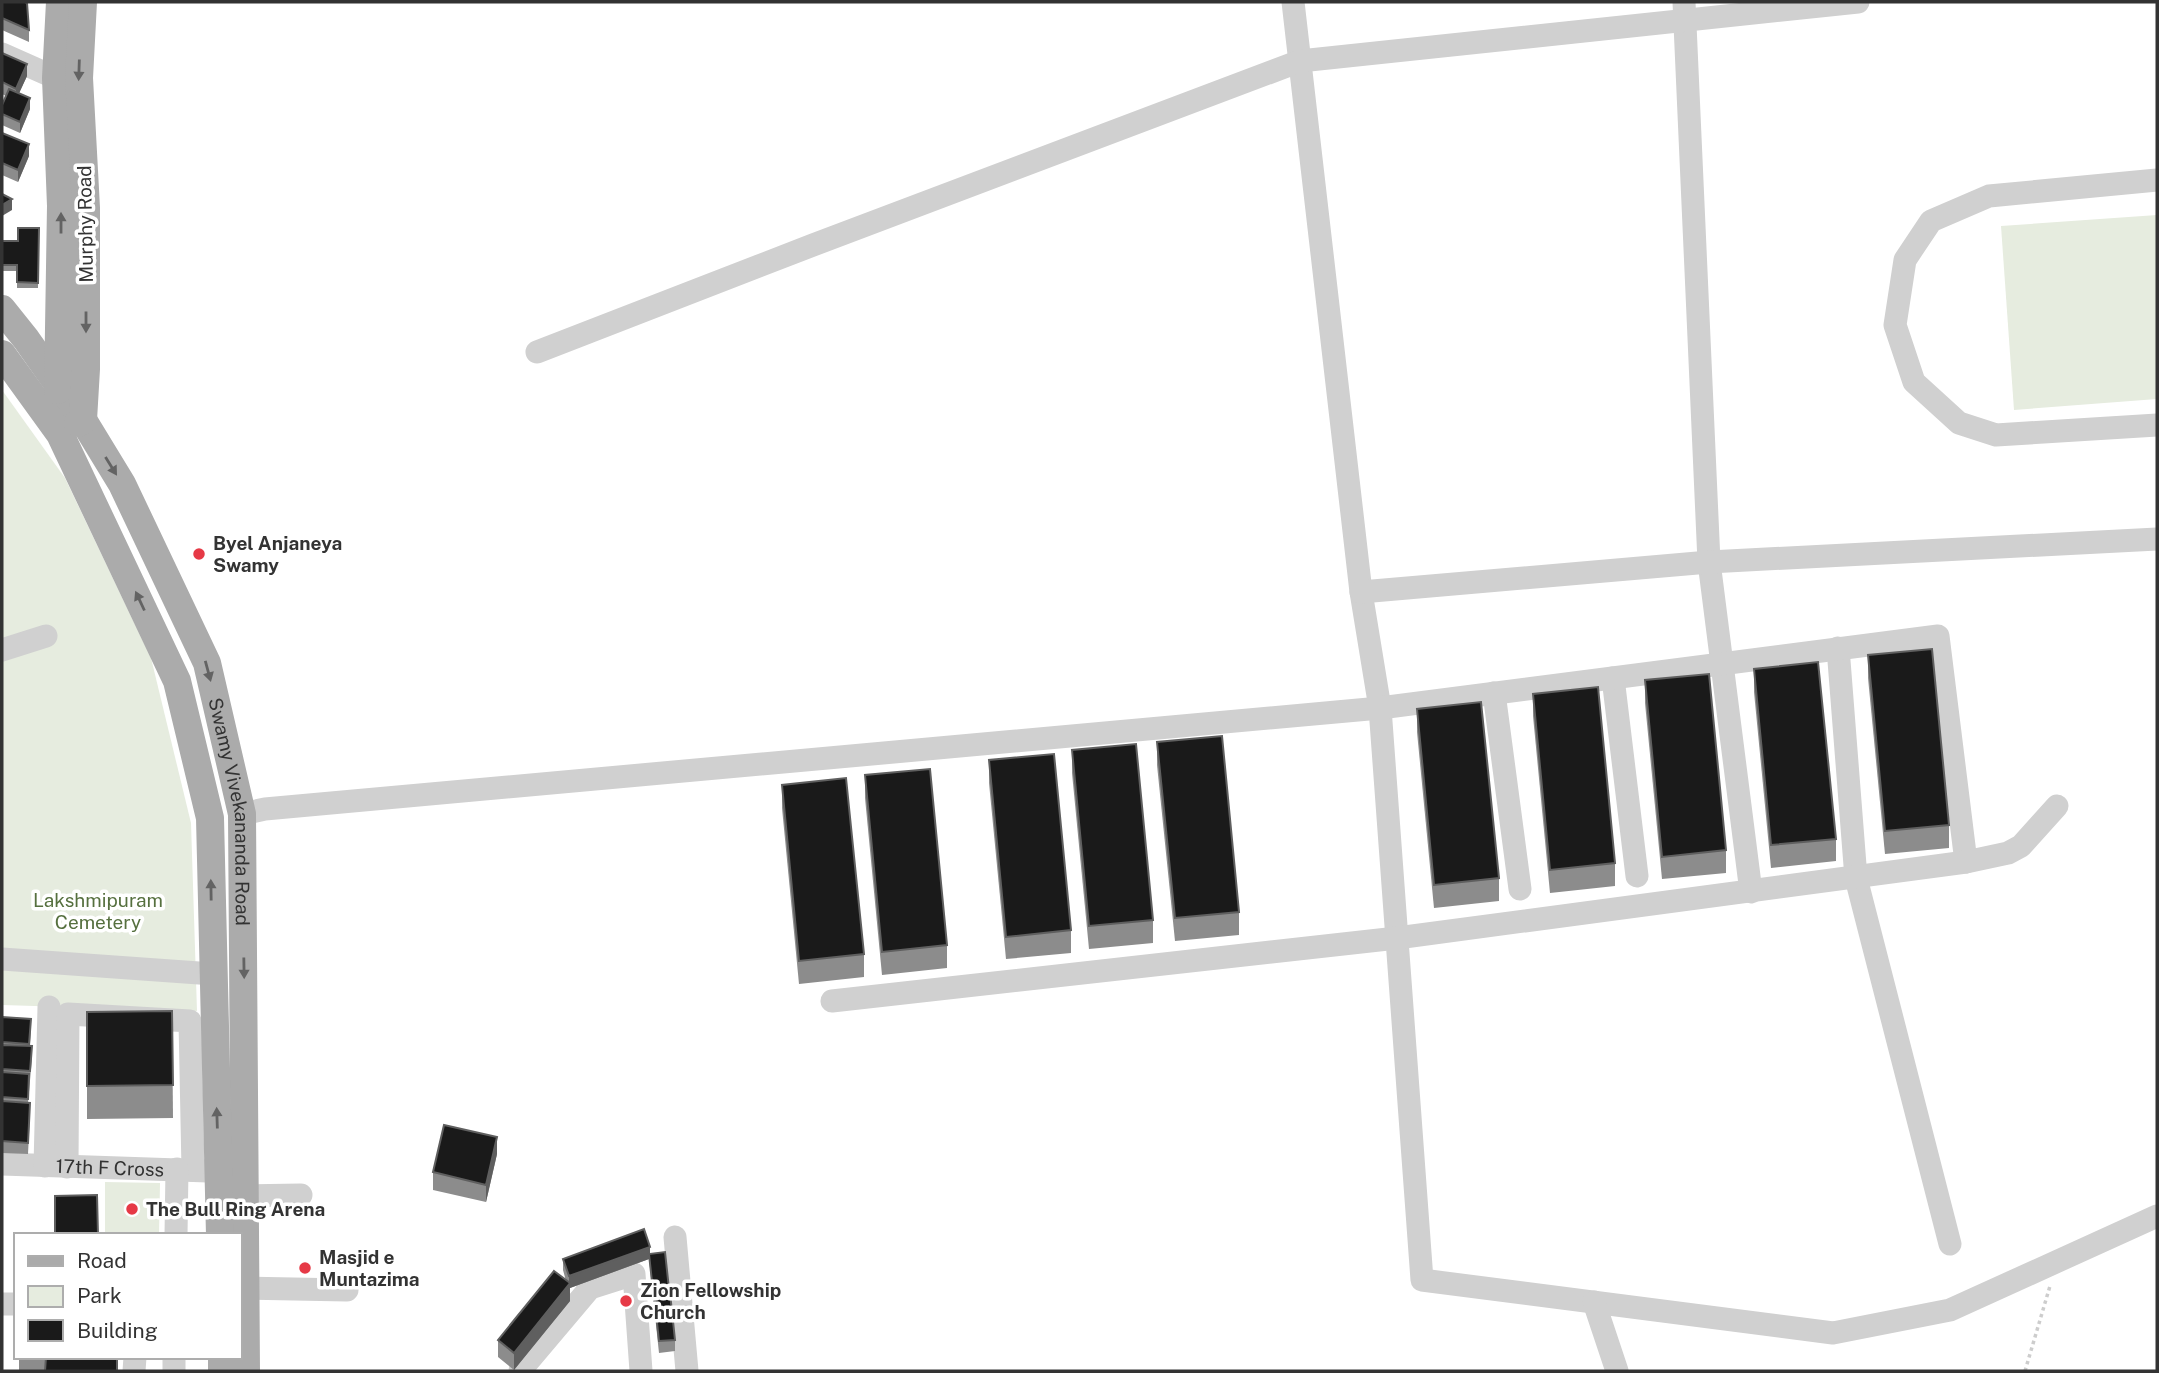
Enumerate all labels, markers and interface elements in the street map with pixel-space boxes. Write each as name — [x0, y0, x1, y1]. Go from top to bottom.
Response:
one-way arrow — [74, 59, 85, 81]
street label: Murphy Road — [73, 165, 97, 283]
one-way arrow — [55, 212, 67, 234]
one-way arrow — [80, 311, 92, 333]
one-way arrow — [105, 456, 117, 475]
place label: Byel Anjaneya Swamy — [213, 532, 342, 576]
marker: Byel Anjaneya Swamy — [191, 546, 207, 562]
one-way arrow — [134, 591, 145, 611]
one-way arrow — [204, 661, 214, 682]
street label: Swamy Vivekananda Road — [204, 696, 254, 926]
one-way arrow — [206, 879, 217, 901]
park label: Lakshmipuram Cemetery — [33, 889, 163, 933]
one-way arrow — [238, 957, 250, 979]
one-way arrow — [211, 1106, 223, 1128]
street label: 17th F Cross — [55, 1155, 164, 1181]
place label: The Bull Ring Arena — [146, 1198, 325, 1220]
marker: The Bull Ring Arena — [124, 1201, 140, 1217]
legend — [14, 1233, 242, 1359]
place label: Masjid e Muntazima — [319, 1246, 420, 1290]
text: Road — [77, 1248, 127, 1273]
marker: Masjid e Muntazima — [297, 1260, 313, 1276]
place label: Zion Fellowship Church — [640, 1279, 781, 1323]
text: Park — [77, 1283, 122, 1308]
marker: Zion Fellowship Church — [618, 1293, 634, 1309]
text: Building — [77, 1318, 158, 1343]

